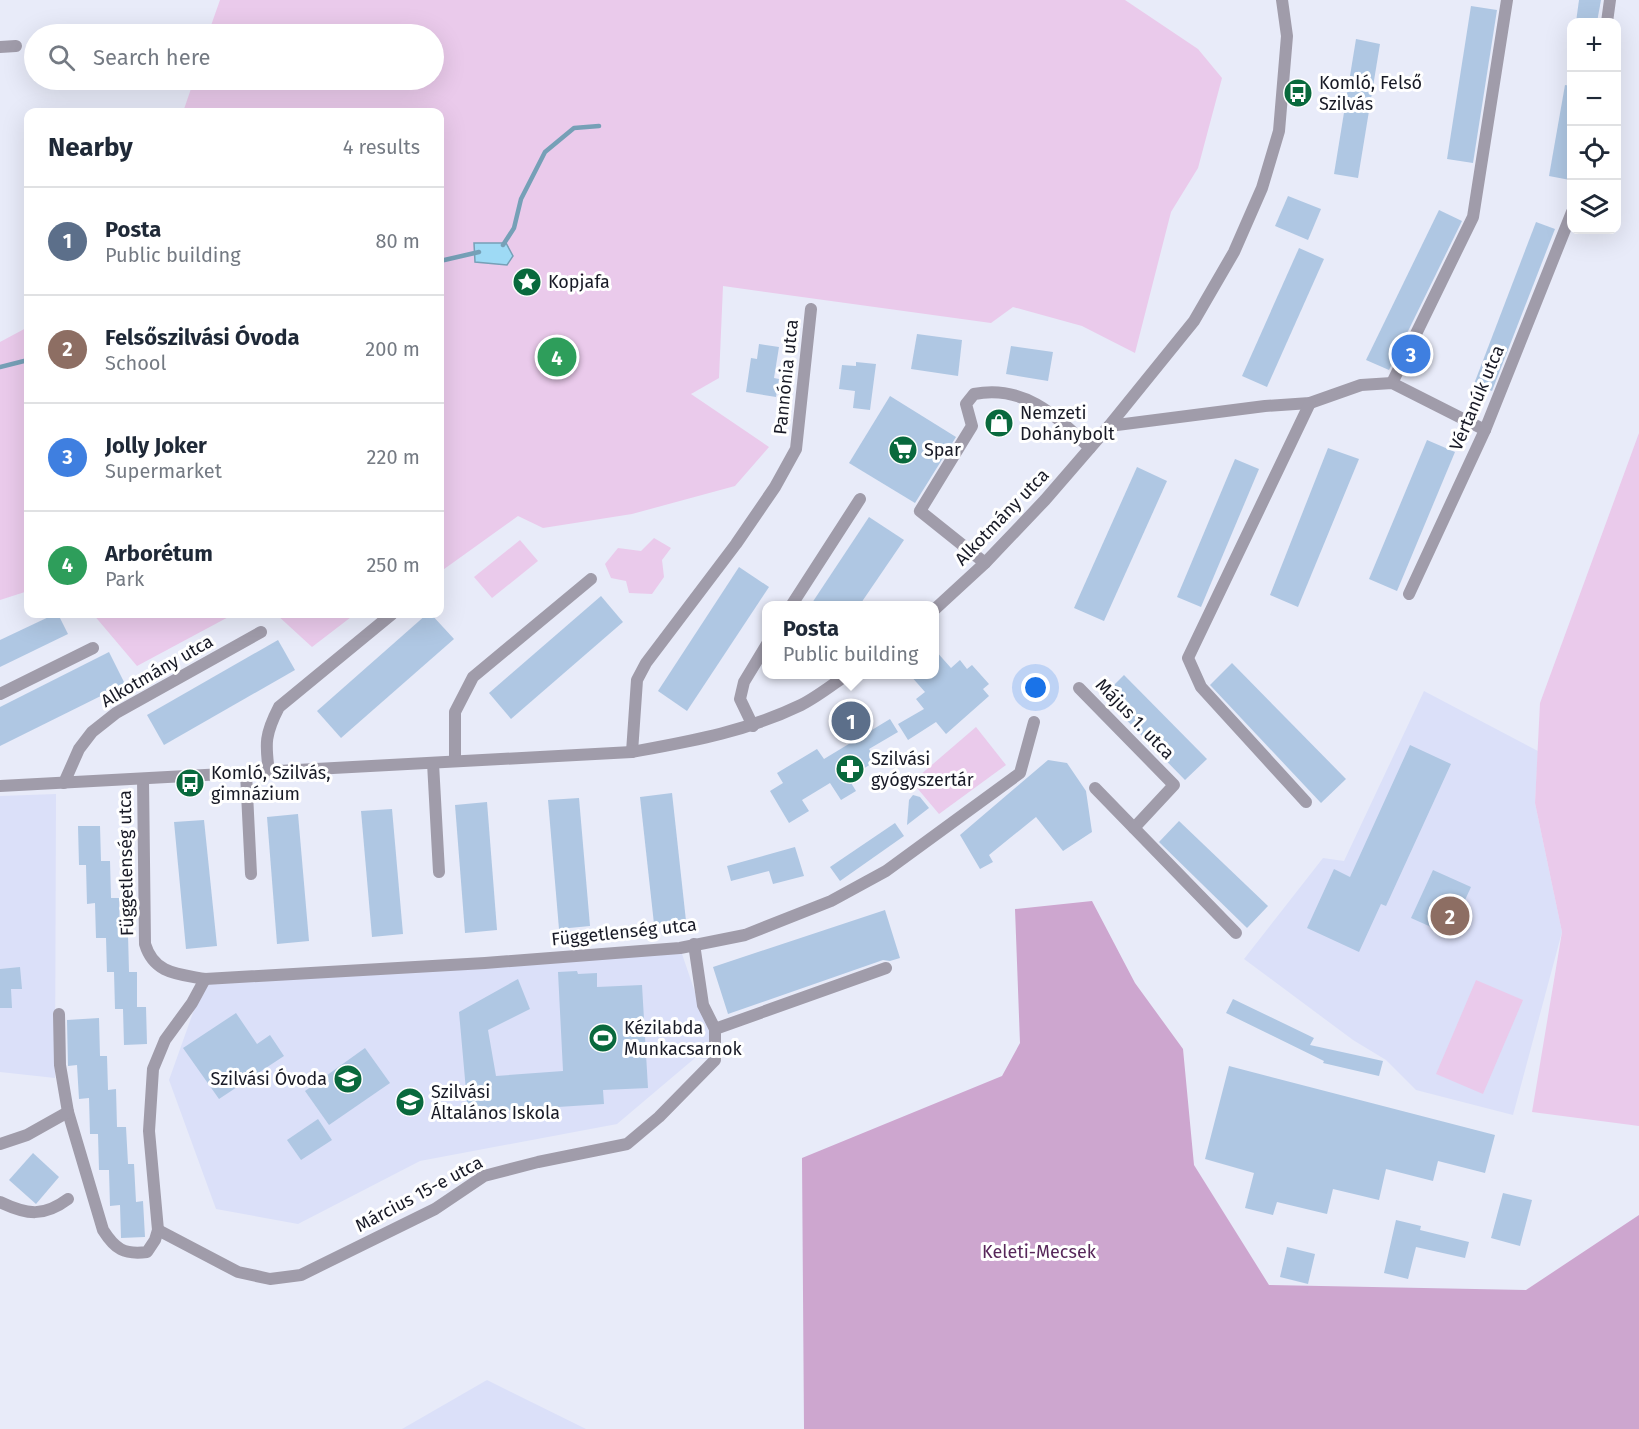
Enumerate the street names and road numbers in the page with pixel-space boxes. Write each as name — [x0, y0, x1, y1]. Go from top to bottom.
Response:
street label: Pannónia utca — [769, 318, 803, 436]
street label: Vértanúk utca — [1445, 342, 1509, 454]
street label: Alkotmány utca — [950, 464, 1054, 570]
street label: Alkotmány utca — [97, 630, 217, 712]
street label: Május 1. utca — [1091, 674, 1179, 764]
street label: Függetlenség utca — [114, 790, 138, 936]
street label: Függetlenség utca — [550, 913, 698, 951]
street label: Március 15-e utca — [352, 1151, 486, 1237]

